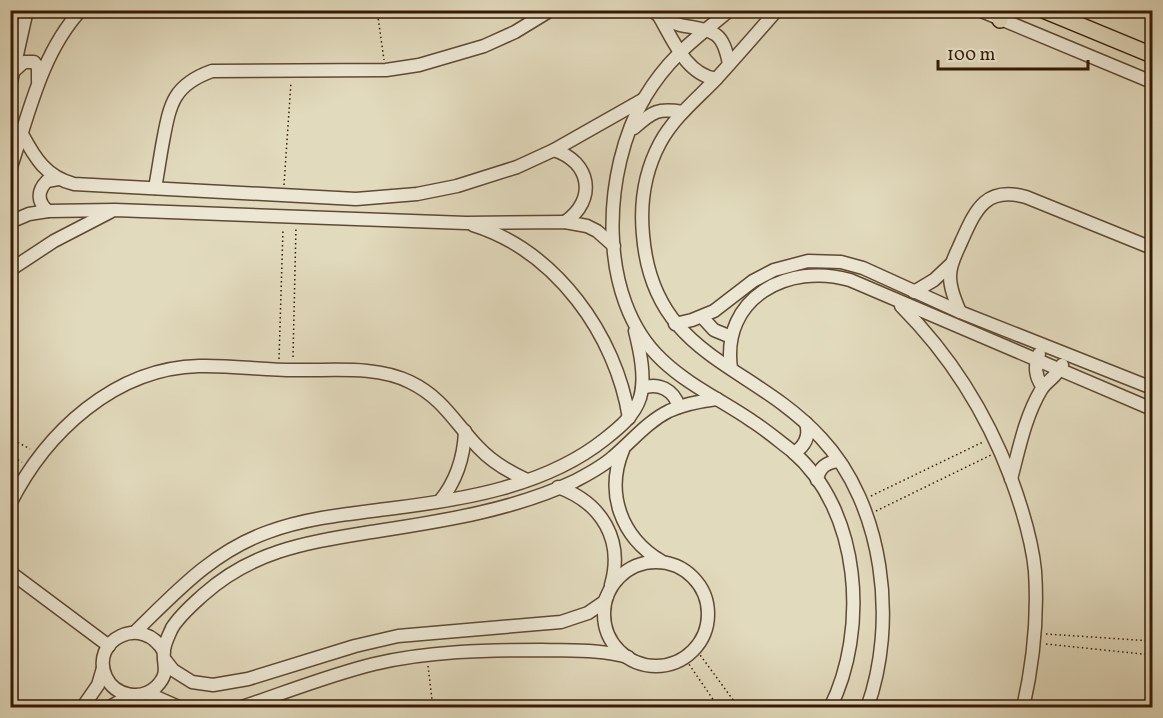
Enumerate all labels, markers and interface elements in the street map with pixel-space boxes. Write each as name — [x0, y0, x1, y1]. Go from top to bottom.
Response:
scale bar — [938, 33, 1088, 71]
text: 100 m — [947, 43, 996, 68]

